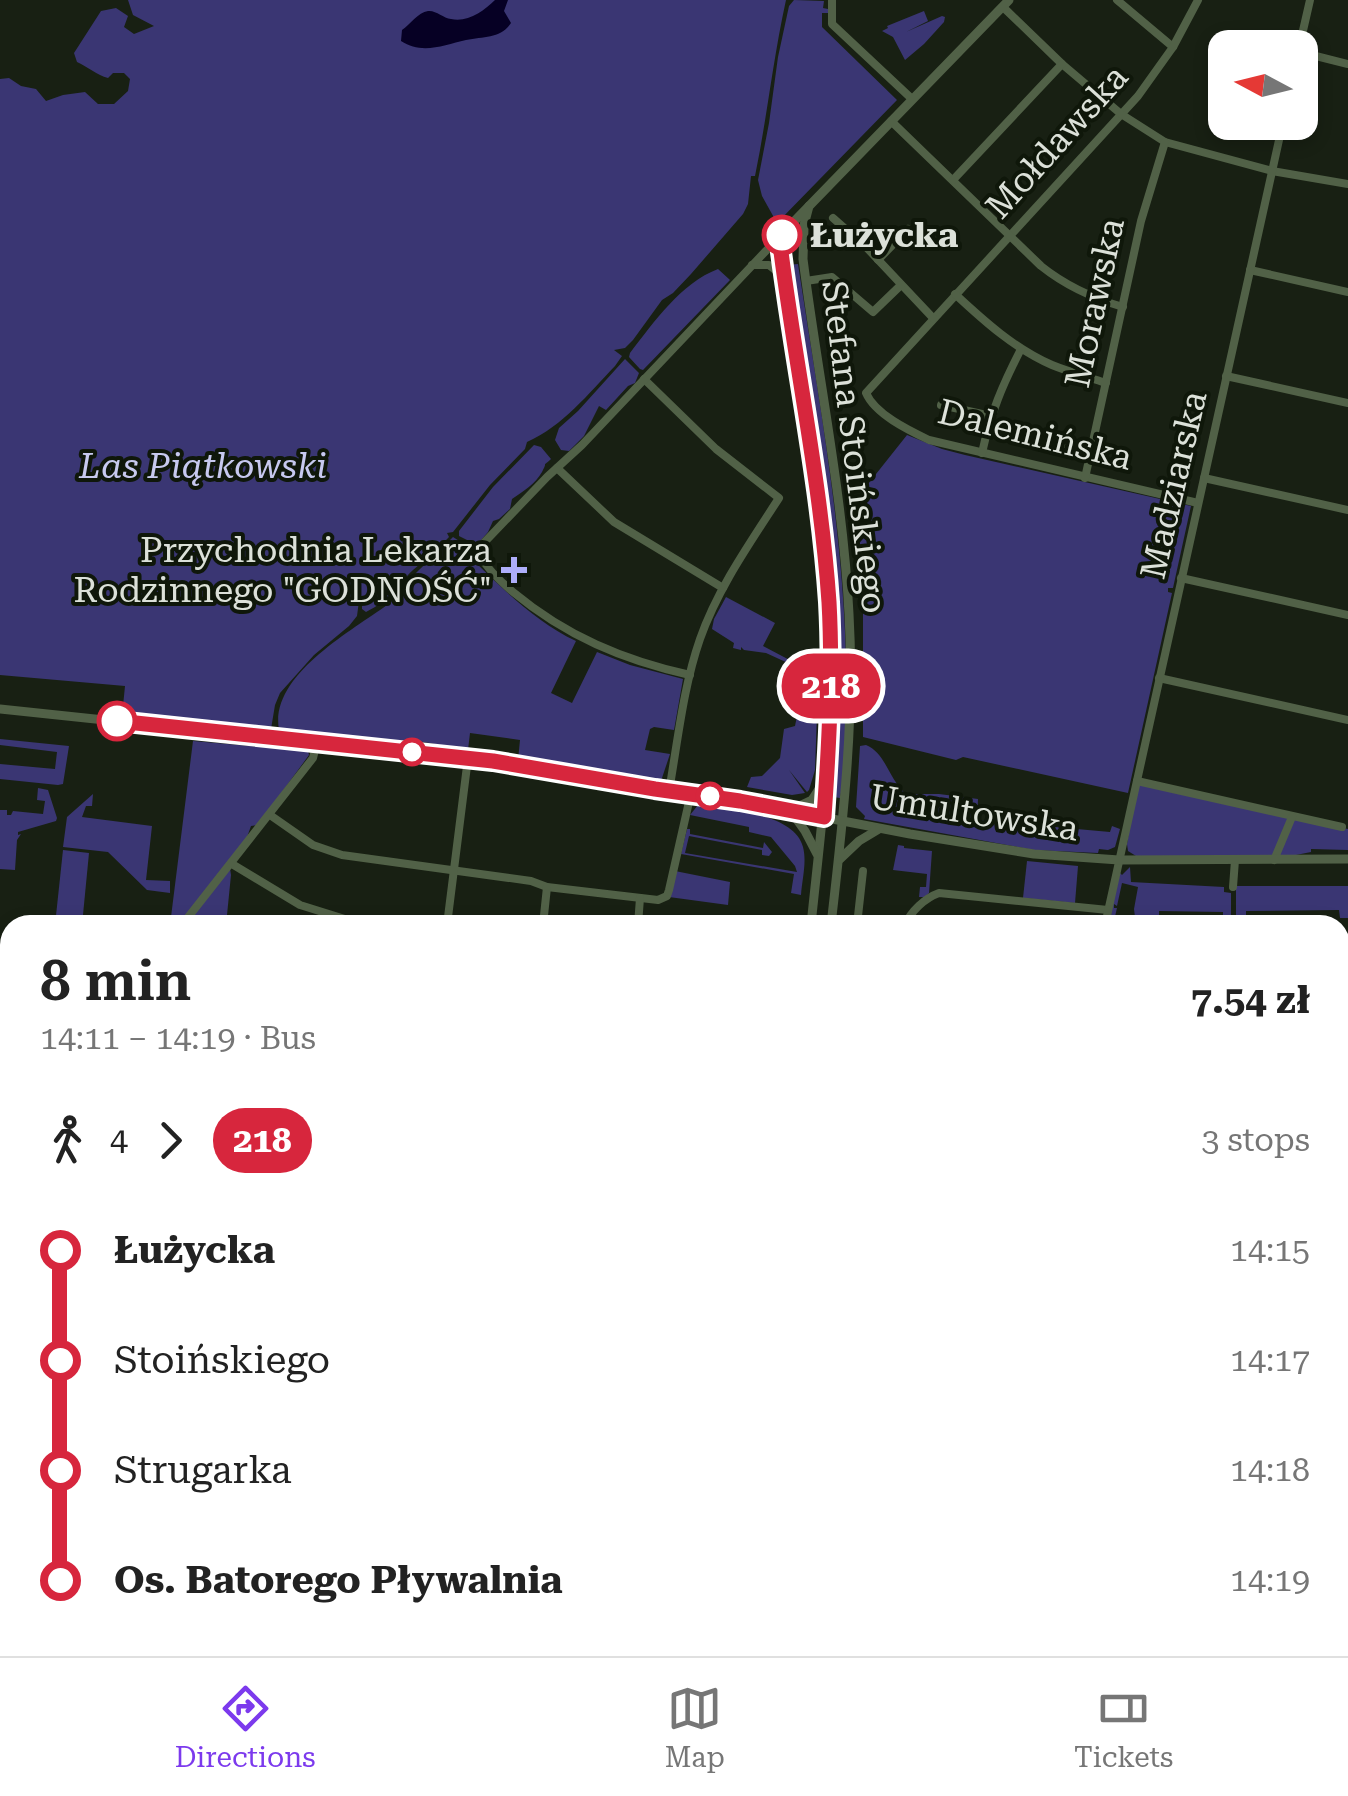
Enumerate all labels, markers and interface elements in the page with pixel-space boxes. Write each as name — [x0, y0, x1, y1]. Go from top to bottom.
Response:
north arrow — [1208, 30, 1318, 140]
map controls — [1208, 30, 1318, 140]
street label: Mołdawska — [978, 57, 1136, 227]
place label: Łużycka — [810, 215, 959, 256]
street label: Morawska — [1057, 215, 1133, 391]
marker: Łużycka — [763, 216, 801, 254]
street label: Stefana Stoińskiego — [813, 278, 895, 616]
street label: Madziarska — [1132, 387, 1216, 583]
street label: Dalemińska — [934, 391, 1136, 479]
park label: Las Piątkowski — [78, 446, 327, 487]
place label: Przychodnia Lekarza Rodzinnego "GODNOŚĆ" — [73, 530, 492, 611]
marker: Przychodnia Lekarza Rodzinnego "GODNOŚĆ" — [501, 557, 527, 583]
line badge: 218 — [774, 654, 888, 718]
text: 218 — [802, 666, 860, 707]
unlabelled marker — [98, 702, 136, 740]
unlabelled marker — [399, 739, 425, 765]
street label: Umultowska — [867, 776, 1081, 850]
unlabelled marker — [697, 783, 723, 809]
text: 8 min — [40, 949, 191, 1013]
text: 7.54 zł — [1191, 978, 1310, 1022]
text: 14:11 – 14:19 · Bus — [40, 1019, 316, 1057]
icon: walk — [40, 1113, 95, 1168]
icon: forward — [143, 1113, 198, 1168]
text: 218 — [233, 1120, 292, 1161]
text: 4 — [110, 1121, 128, 1159]
text: 3 stops — [1201, 1121, 1310, 1159]
text: Łużycka — [114, 1228, 275, 1272]
text: 14:15 — [1230, 1231, 1310, 1269]
text: Stoińskiego — [114, 1338, 330, 1382]
text: 14:17 — [1230, 1341, 1310, 1379]
text: Strugarka — [114, 1448, 292, 1492]
text: 14:18 — [1230, 1451, 1310, 1489]
text: Os. Batorego Pływalnia — [114, 1558, 563, 1602]
text: 14:19 — [1230, 1561, 1310, 1599]
tab: Directions — [175, 1681, 316, 1774]
tab: Map — [665, 1681, 725, 1774]
tab: Tickets — [1074, 1681, 1173, 1774]

